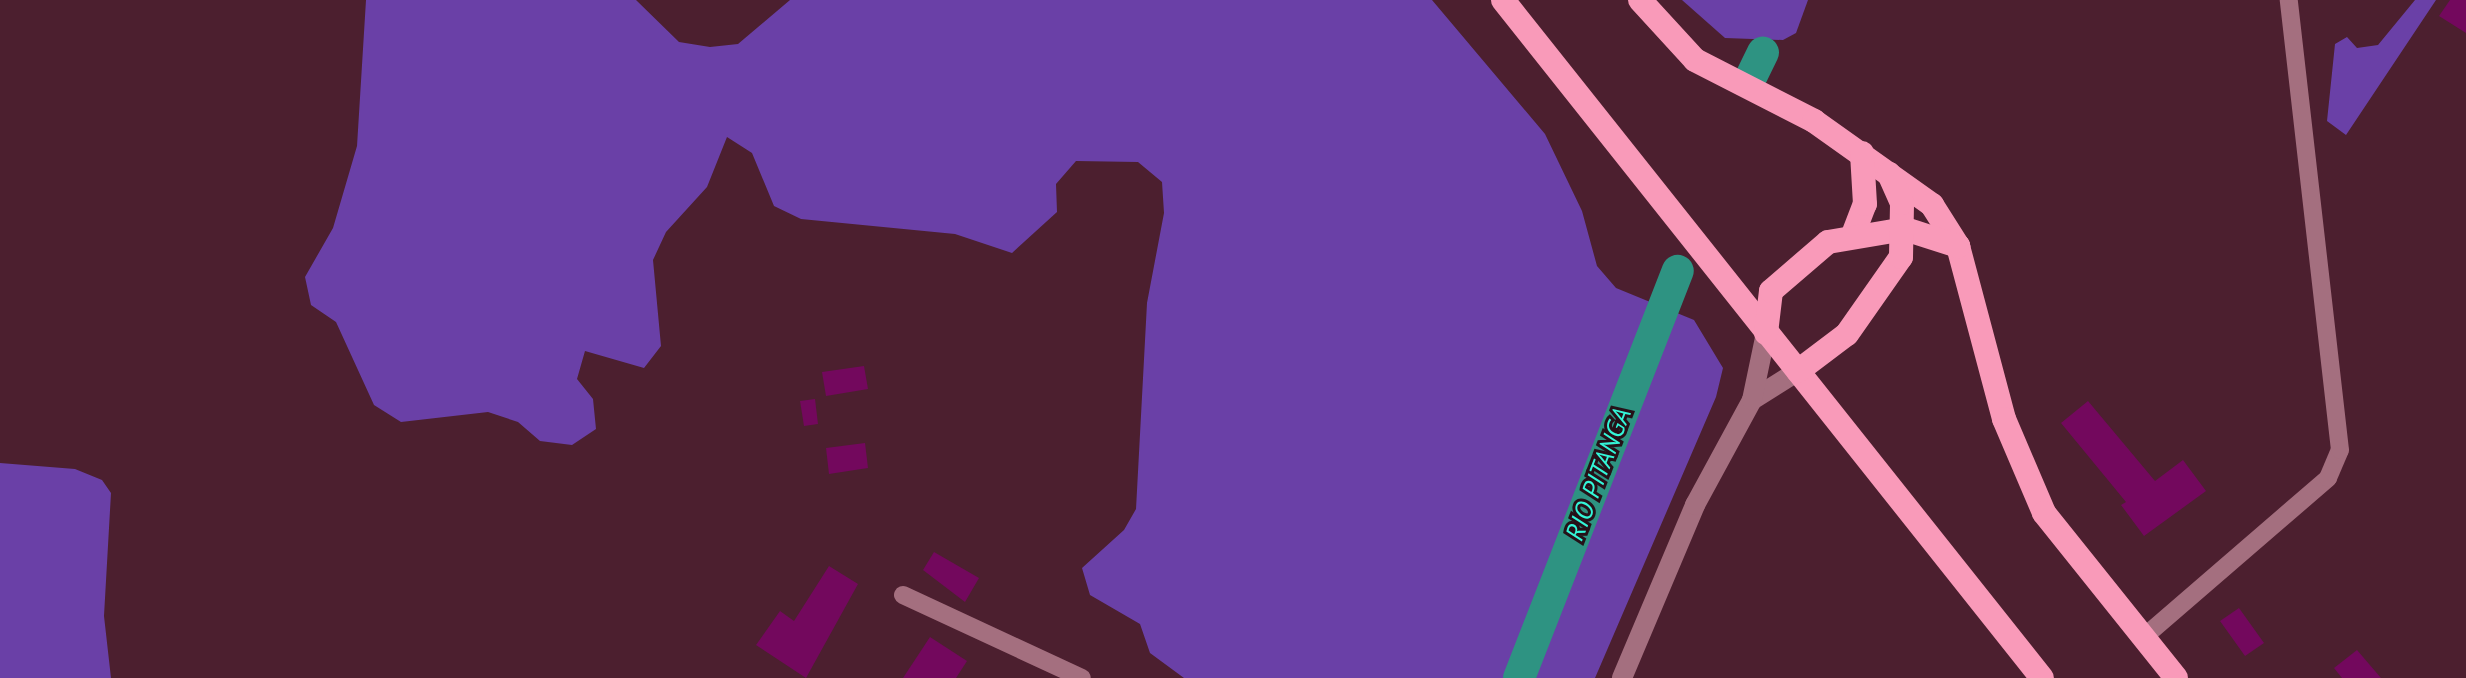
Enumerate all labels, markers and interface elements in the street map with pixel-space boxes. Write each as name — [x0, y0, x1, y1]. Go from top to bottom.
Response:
water label: RIO PITANGA — [1558, 403, 1638, 545]

